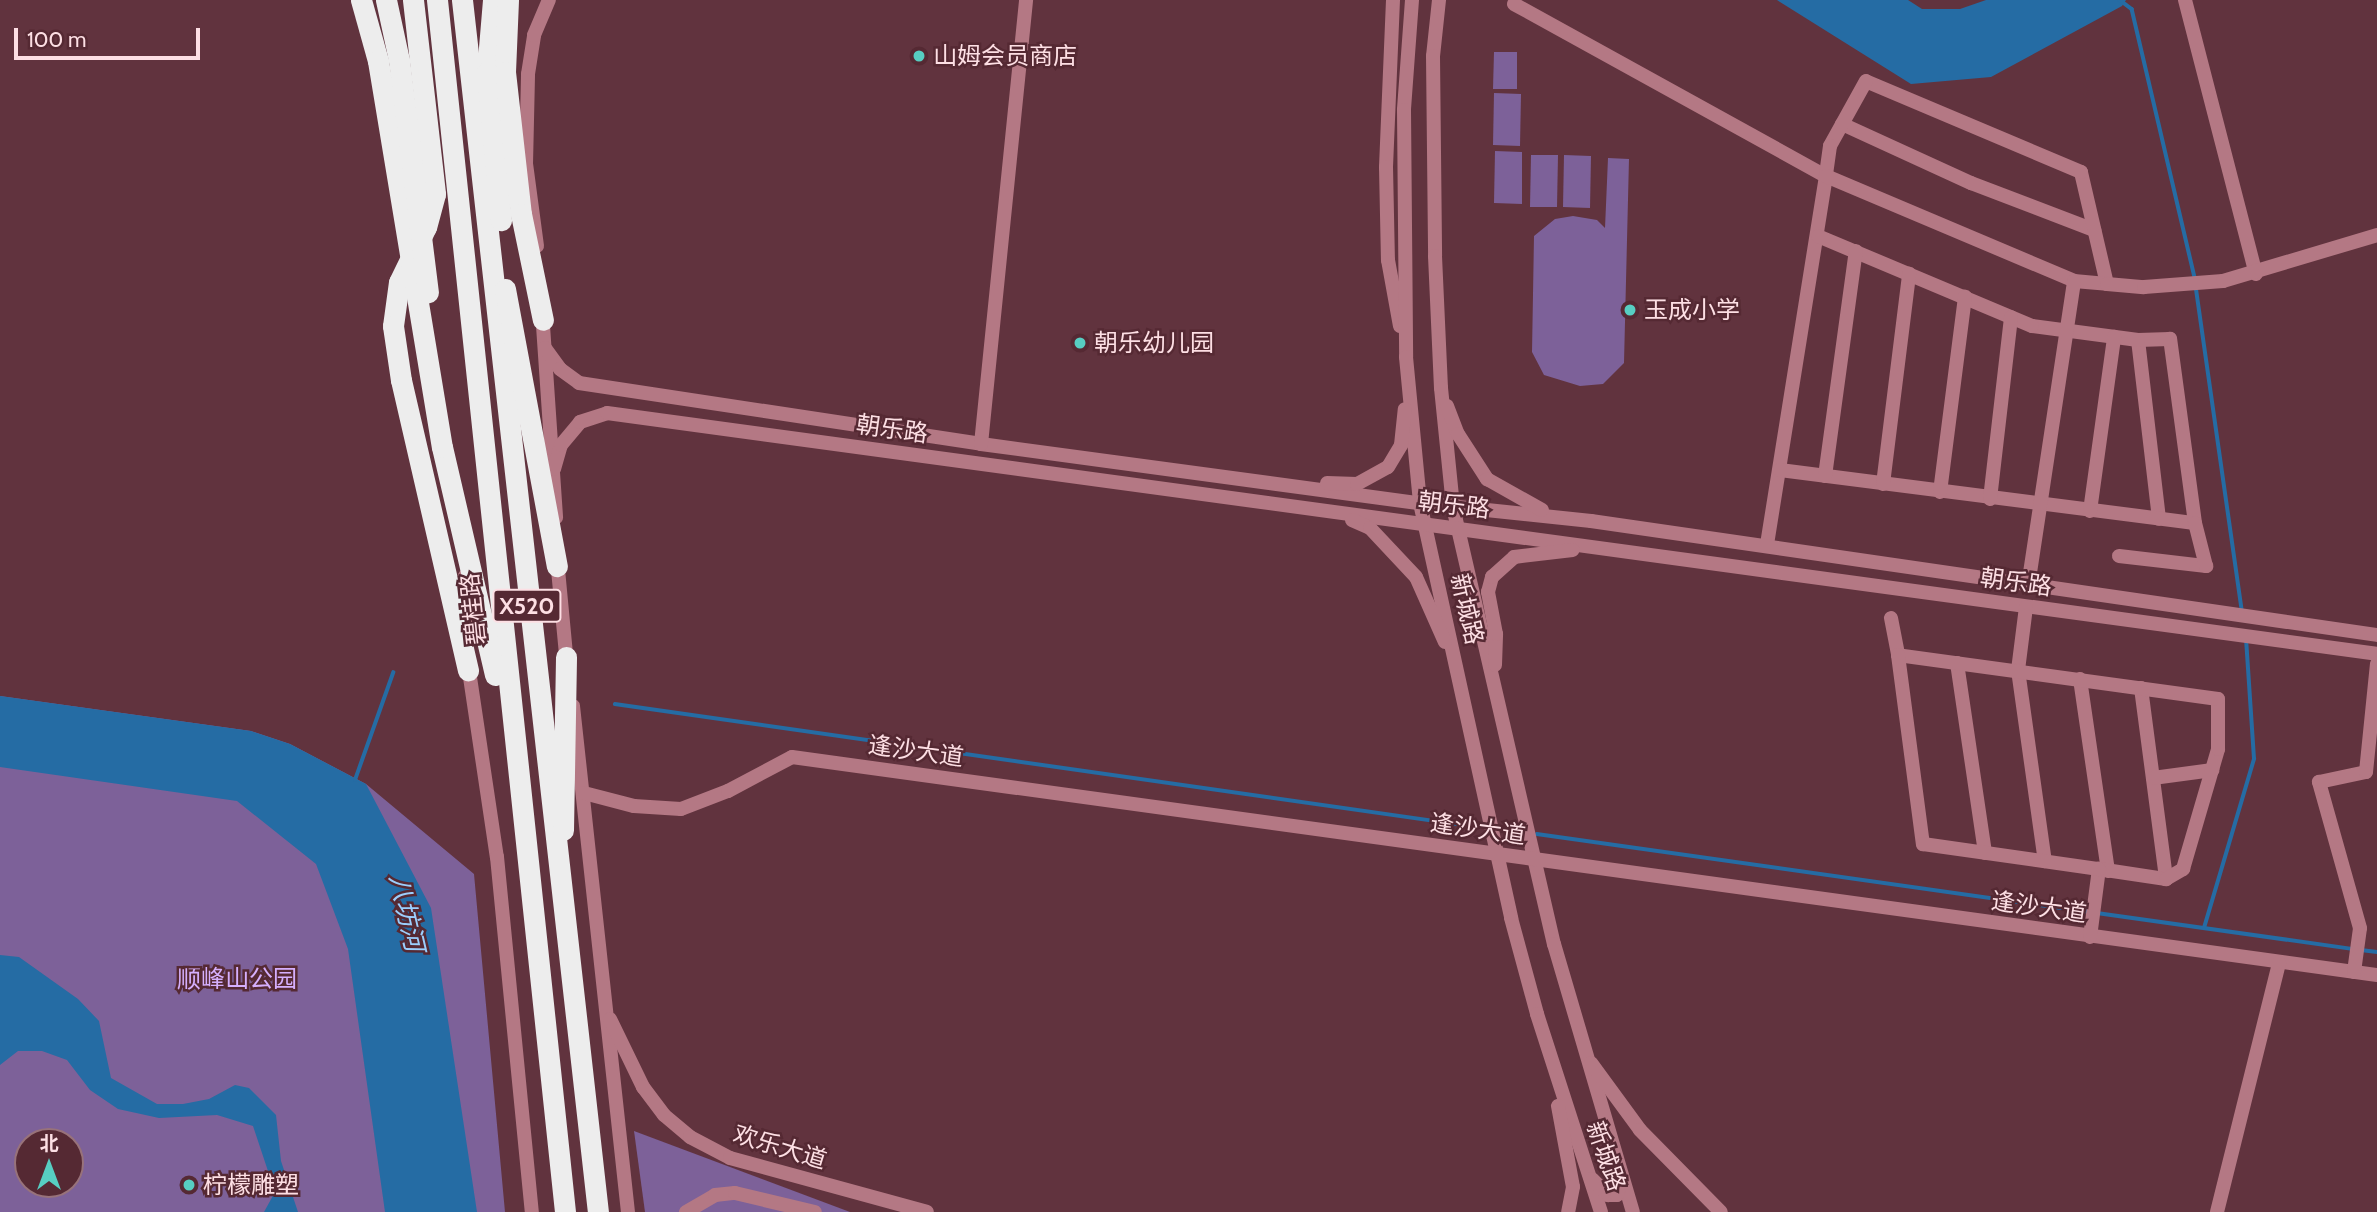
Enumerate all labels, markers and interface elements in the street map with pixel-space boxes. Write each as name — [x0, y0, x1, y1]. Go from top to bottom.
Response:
scale bar — [18, 14, 203, 58]
text: 100 m — [27, 27, 86, 52]
place label: 山姆会员商店 — [933, 42, 1077, 70]
marker: 山姆会员商店 — [911, 48, 927, 64]
place label: 玉成小学 — [1644, 296, 1740, 324]
marker: 玉成小学 — [1622, 302, 1638, 318]
place label: 朝乐幼儿园 — [1094, 329, 1214, 357]
marker: 朝乐幼儿园 — [1072, 335, 1088, 351]
street label: 朝乐路 — [854, 410, 930, 448]
street label: 朝乐路 — [1417, 486, 1491, 524]
street label: 朝乐路 — [1978, 563, 2054, 601]
street label: 新城路 — [1445, 571, 1489, 647]
street label: 碧桂路 — [455, 572, 491, 646]
road number: X520 — [492, 586, 562, 626]
street label: 逢沙大道 — [866, 730, 966, 772]
street label: 逢沙大道 — [1428, 808, 1528, 850]
water label: 八坊河 — [382, 871, 430, 955]
street label: 逢沙大道 — [1989, 886, 2089, 928]
park label: 顺峰山公园 — [177, 965, 297, 993]
street label: 新城路 — [1581, 1117, 1631, 1195]
street label: 欢乐大道 — [730, 1119, 830, 1175]
north arrow — [14, 1128, 84, 1198]
text: 北 — [39, 1132, 59, 1155]
place label: 柠檬雕塑 — [203, 1171, 299, 1199]
marker: 柠檬雕塑 — [181, 1177, 197, 1193]

